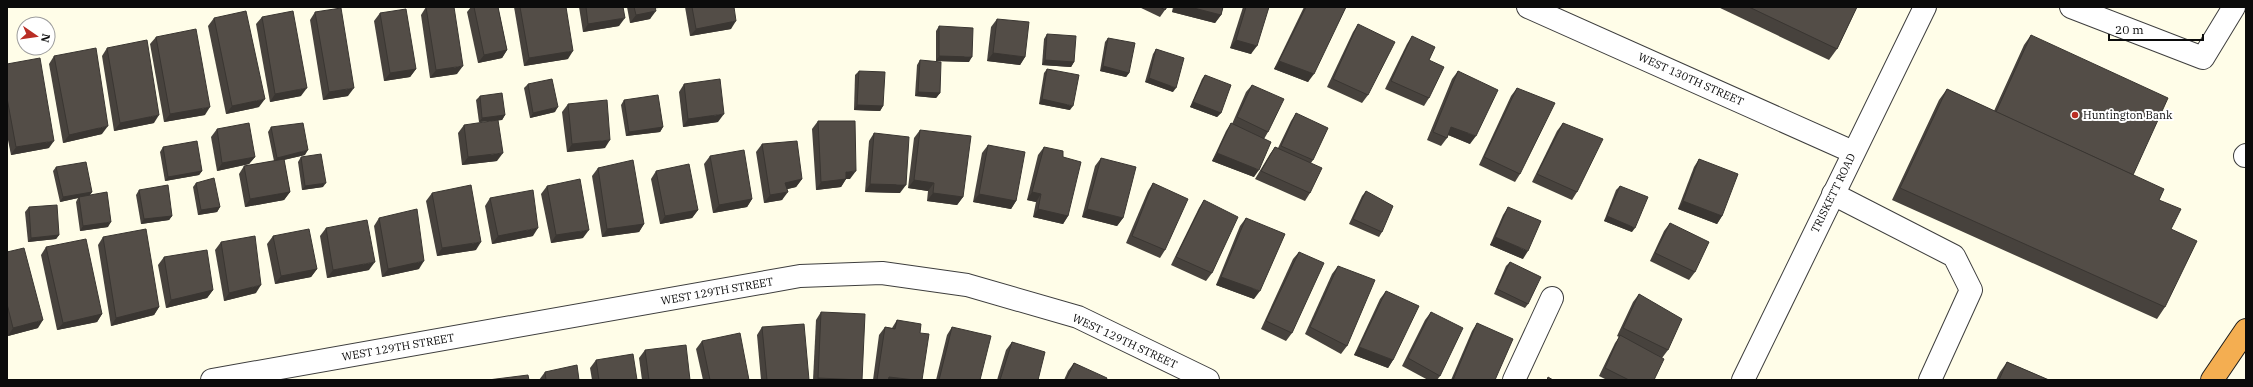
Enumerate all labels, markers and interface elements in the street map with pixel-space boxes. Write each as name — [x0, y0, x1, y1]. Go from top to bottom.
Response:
north arrow — [16, 16, 56, 56]
scale bar — [2109, 16, 2203, 42]
text: 20 m — [2115, 22, 2144, 37]
text: N — [38, 32, 54, 44]
street label: WEST 130TH STREET — [1636, 49, 1746, 109]
place label: Huntington Bank — [2083, 108, 2173, 122]
marker: Huntington Bank — [2070, 110, 2080, 120]
street label: TRISKETT ROAD — [1808, 151, 1858, 235]
street label: WEST 129TH STREET — [660, 274, 774, 308]
street label: WEST 129TH STREET — [1070, 311, 1180, 371]
street label: WEST 129TH STREET — [341, 330, 455, 364]

